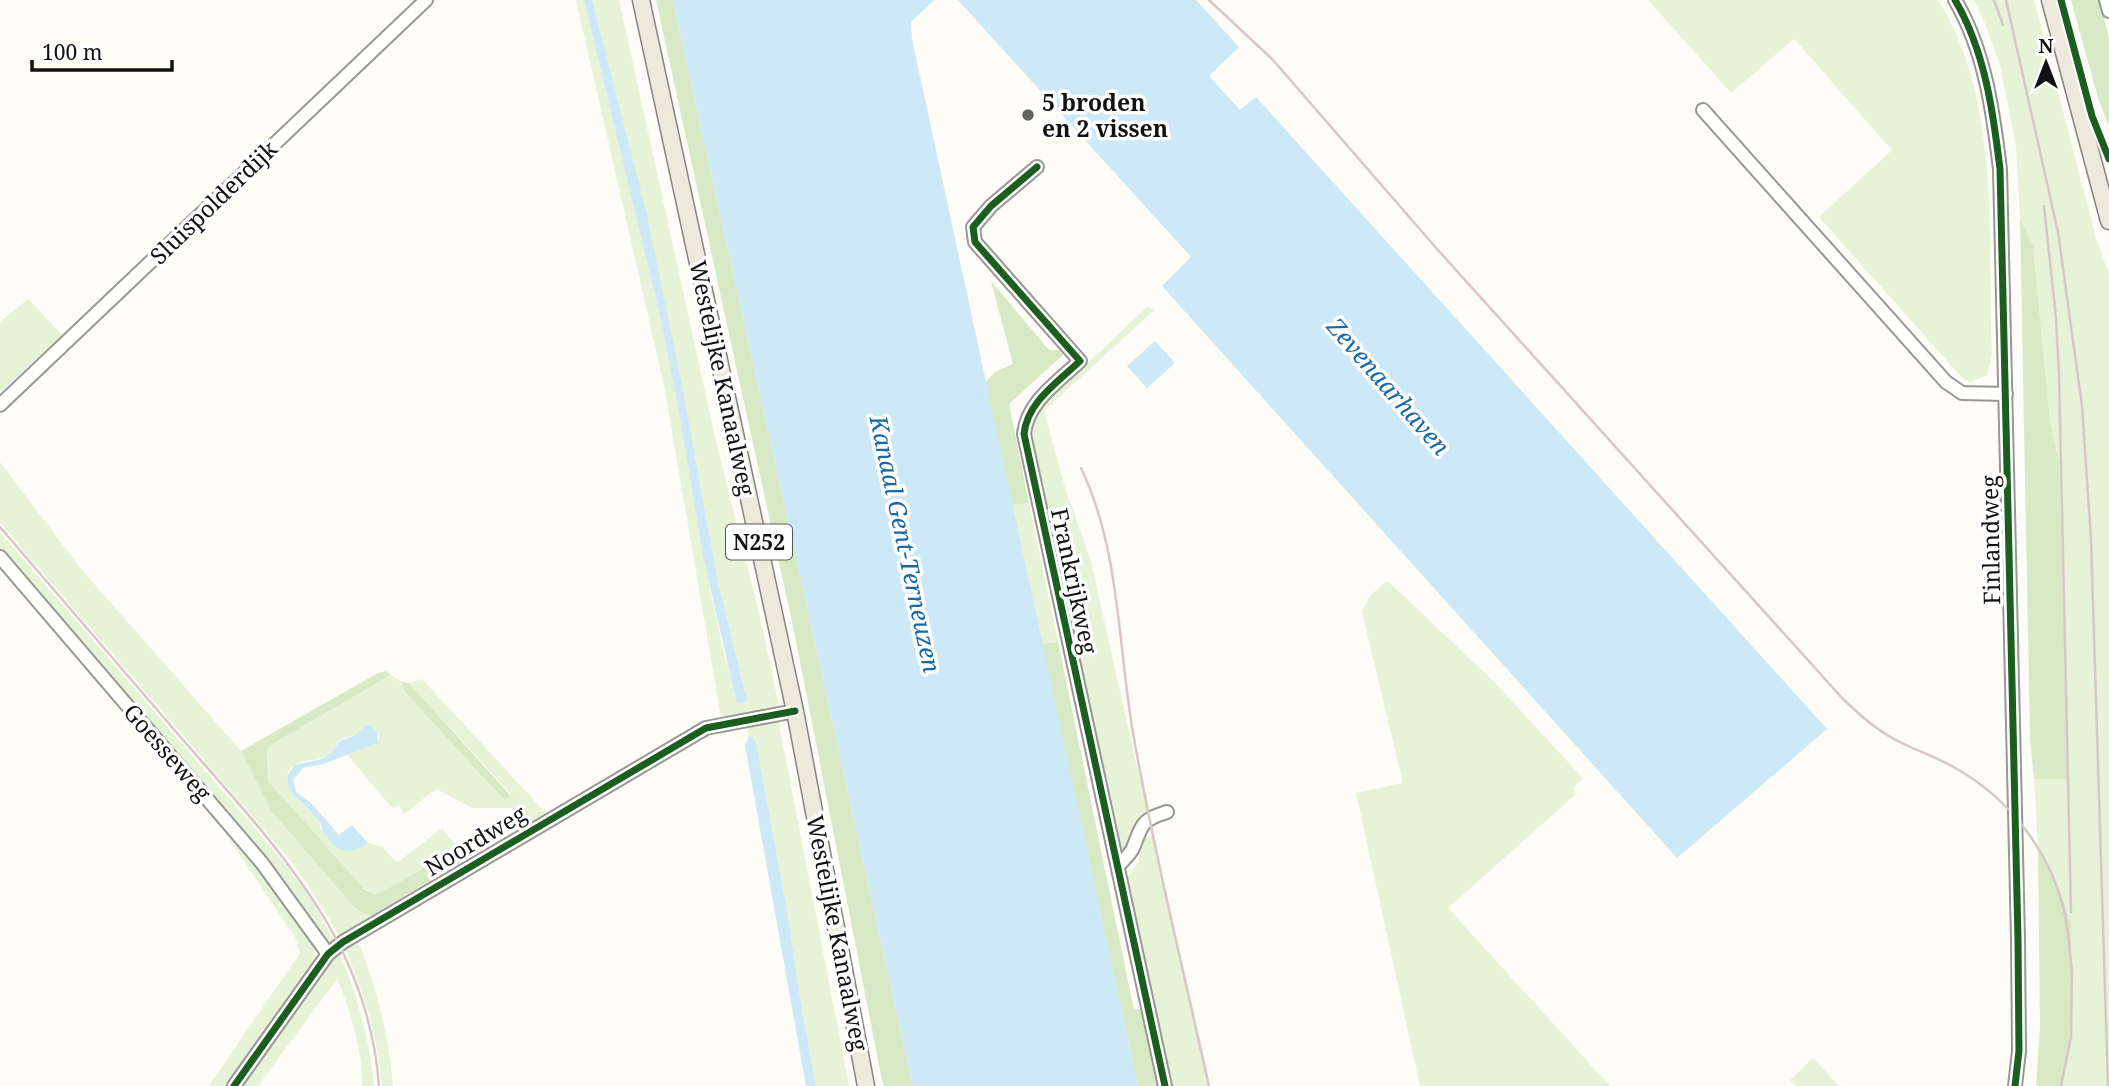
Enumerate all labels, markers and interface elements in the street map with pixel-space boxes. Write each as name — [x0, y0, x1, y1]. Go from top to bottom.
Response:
scale bar — [32, 28, 172, 72]
north arrow — [2011, 28, 2081, 98]
text: N — [2039, 33, 2054, 59]
text: 100 m — [42, 38, 103, 66]
place label: 5 broden en 2 vissen — [1042, 86, 1168, 144]
marker: 5 broden en 2 vissen — [1020, 107, 1036, 123]
street label: Sluispolderdijk — [142, 133, 284, 271]
street label: Westelijke Kanaalweg — [682, 257, 764, 499]
water label: Zevenaarhaven — [1320, 310, 1458, 462]
water label: Kanaal Gent-Terneuzen — [862, 411, 949, 676]
street label: Finlandweg — [1973, 474, 2007, 605]
street label: Frankrijkweg — [1044, 505, 1106, 657]
road number: N252 — [726, 524, 792, 560]
street label: Goesseweg — [117, 696, 220, 808]
street label: Noordweg — [418, 797, 532, 883]
street label: Westelijke Kanaalweg — [799, 812, 877, 1054]

